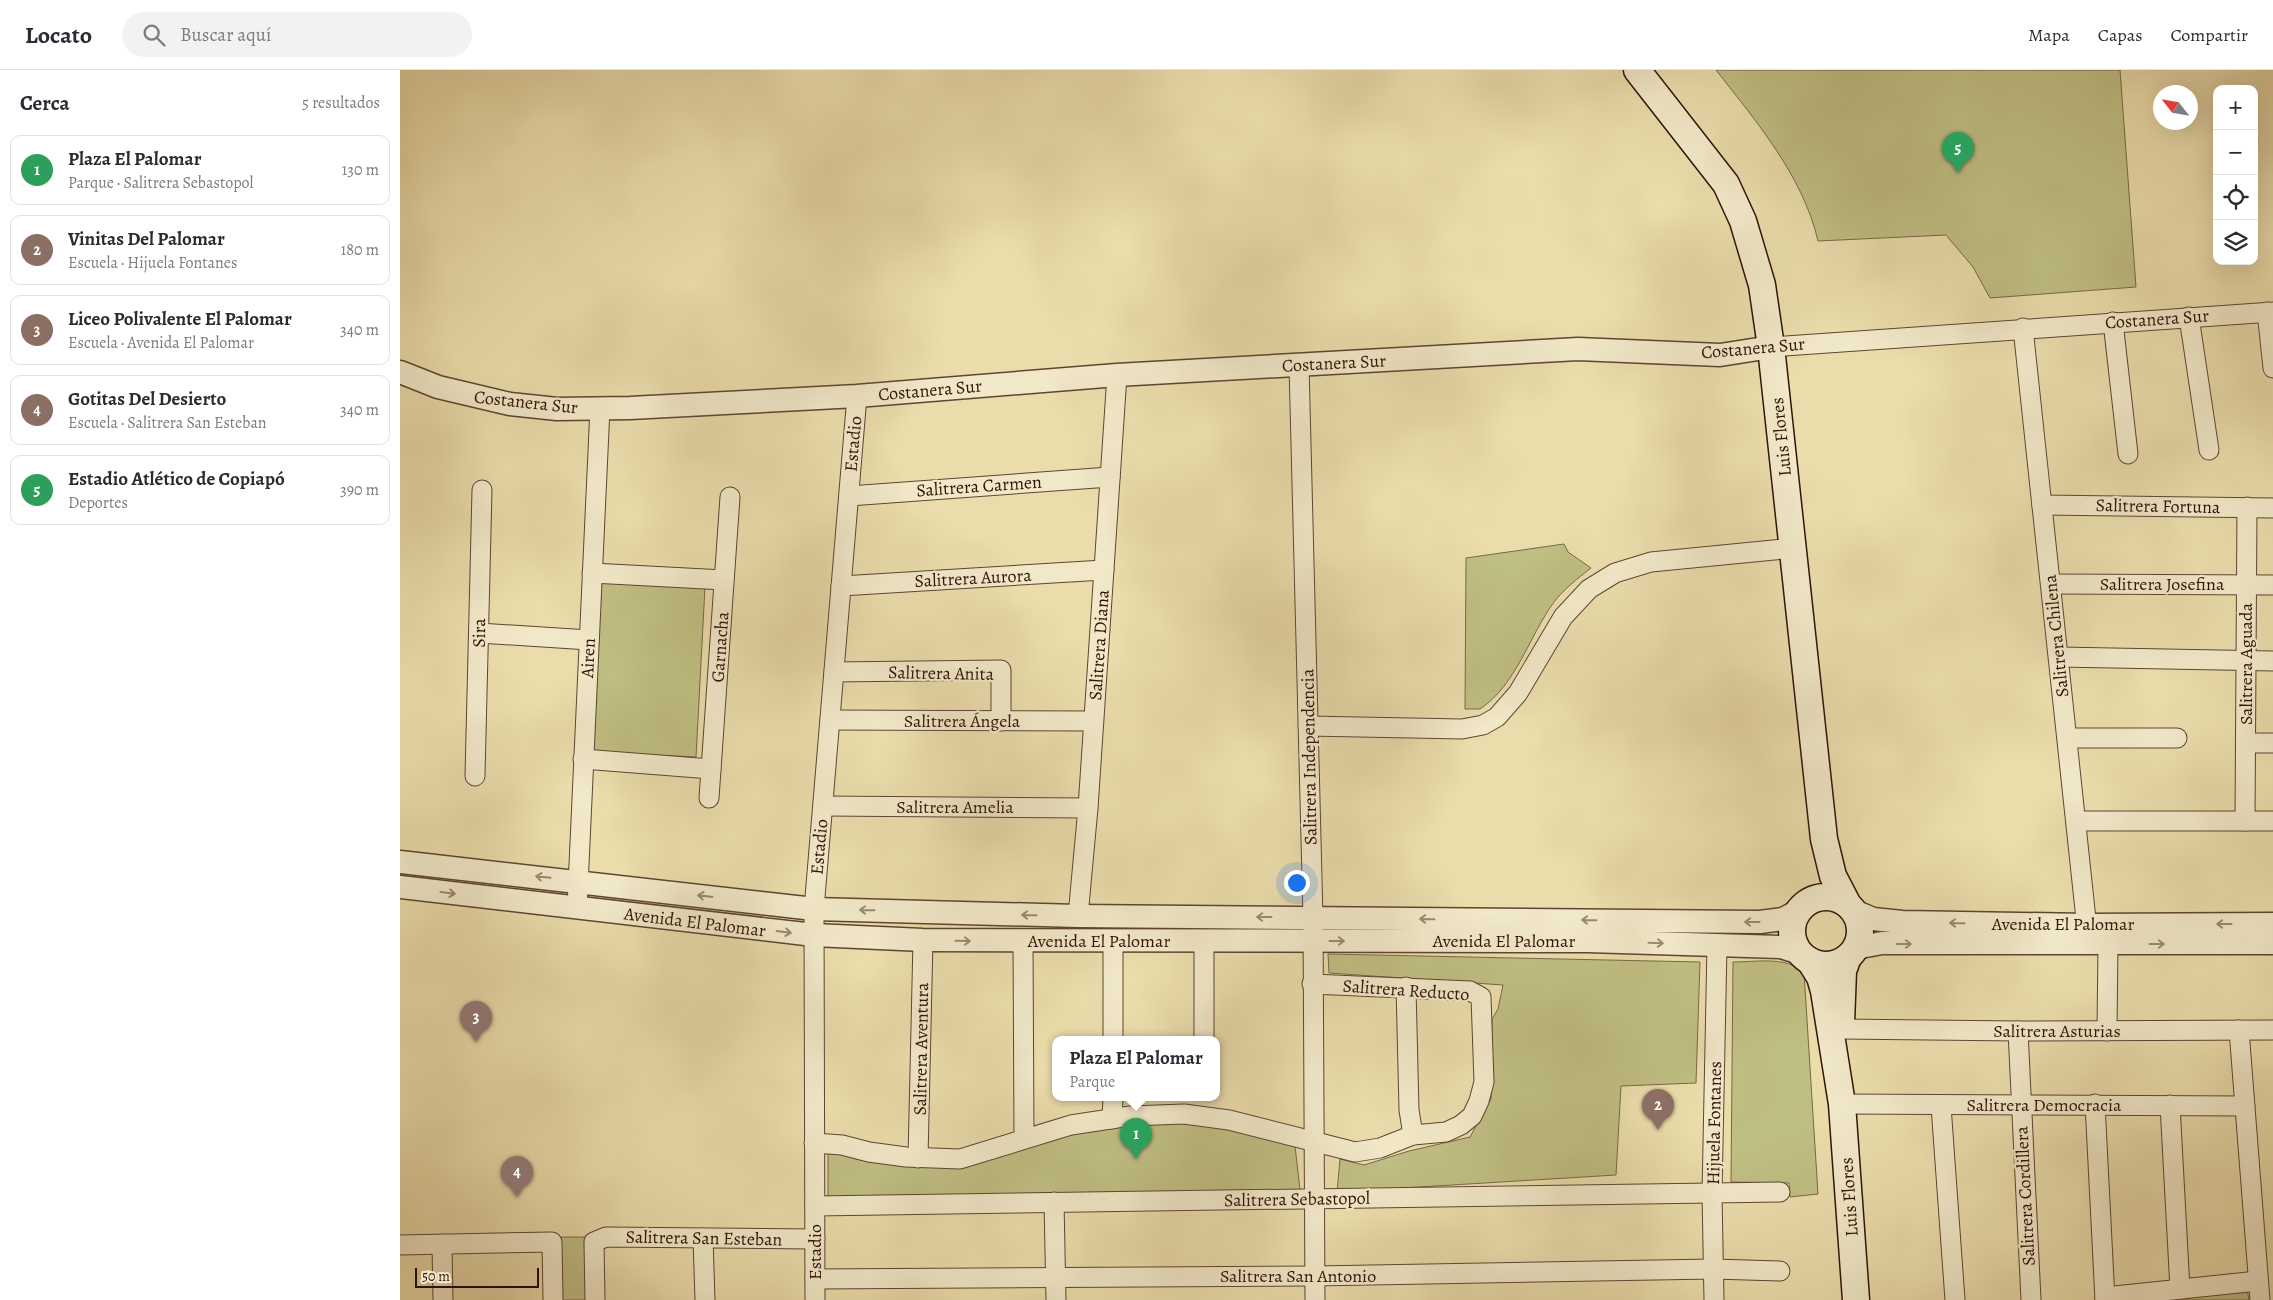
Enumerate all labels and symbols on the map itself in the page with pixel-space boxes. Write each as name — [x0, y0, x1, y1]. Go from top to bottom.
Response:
north arrow — [2153, 85, 2198, 130]
pin: 5 — [1942, 132, 1974, 173]
street label: Costanera Sur — [2104, 303, 2210, 335]
street label: Costanera Sur — [1700, 331, 1806, 364]
street label: Costanera Sur — [1281, 348, 1387, 378]
street label: Costanera Sur — [877, 373, 983, 406]
street label: Costanera Sur — [473, 385, 579, 419]
street label: Luis Flores — [1765, 396, 1797, 478]
street label: Estadio — [839, 415, 867, 473]
street label: Salitrera Carmen — [915, 470, 1043, 502]
street label: Salitrera Fortuna — [2095, 493, 2221, 519]
street label: Salitrera Aurora — [914, 563, 1033, 593]
street label: Salitrera Josefina — [2100, 572, 2225, 596]
street label: Salitrera Chilena — [2038, 573, 2074, 698]
street label: Salitrera Diana — [1083, 588, 1115, 701]
street label: Salitrera Aguada — [2234, 602, 2258, 725]
street label: Garnacha — [706, 610, 734, 683]
street label: Sira — [467, 617, 491, 648]
street label: Airen — [575, 637, 601, 680]
street label: Salitrera Anita — [888, 660, 995, 686]
street label: Salitrera Independencia — [1295, 668, 1323, 845]
street label: Salitrera Ángela — [904, 709, 1021, 733]
street label: Salitrera Amelia — [896, 795, 1014, 819]
street label: Estadio — [805, 818, 833, 876]
your location — [1284, 870, 1310, 896]
one-way arrow — [536, 872, 552, 882]
one-way arrow — [440, 888, 456, 898]
one-way arrow — [697, 891, 713, 901]
street label: Avenida El Palomar — [622, 901, 767, 943]
one-way arrow — [859, 906, 875, 915]
one-way arrow — [1021, 910, 1037, 919]
one-way arrow — [1256, 912, 1272, 922]
street label: Avenida El Palomar — [1991, 912, 2134, 936]
one-way arrow — [1419, 914, 1435, 924]
one-way arrow — [1581, 916, 1597, 925]
one-way arrow — [1744, 917, 1760, 927]
one-way arrow — [1949, 918, 1966, 928]
one-way arrow — [2217, 919, 2233, 929]
one-way arrow — [775, 927, 791, 937]
street label: Avenida El Palomar — [1027, 929, 1170, 953]
street label: Avenida El Palomar — [1432, 929, 1575, 953]
one-way arrow — [955, 936, 971, 946]
one-way arrow — [1328, 936, 1344, 946]
one-way arrow — [1648, 939, 1664, 948]
one-way arrow — [1895, 939, 1911, 948]
one-way arrow — [2148, 939, 2165, 949]
street label: Salitrera Reducto — [1342, 974, 1470, 1006]
street label: Salitrera Aventura — [908, 982, 934, 1116]
pin: 3 — [460, 1001, 492, 1042]
street label: Salitrera Asturias — [1993, 1019, 2121, 1043]
street label: Hijuela Fontanes — [1701, 1061, 1727, 1185]
pin: 2 — [1642, 1089, 1674, 1130]
street label: Salitrera Democracia — [1967, 1093, 2122, 1117]
pin: 1 — [1120, 1118, 1152, 1159]
street label: Salitrera Cordillera — [2009, 1125, 2041, 1266]
pin: 4 — [501, 1156, 533, 1197]
street label: Luis Flores — [1834, 1157, 1864, 1237]
street label: Salitrera Sebastopol — [1224, 1186, 1371, 1212]
street label: Estadio — [803, 1224, 827, 1280]
street label: Salitrera San Esteban — [625, 1225, 783, 1251]
street label: Salitrera San Antonio — [1220, 1264, 1376, 1288]
scale bar — [415, 1265, 539, 1288]

